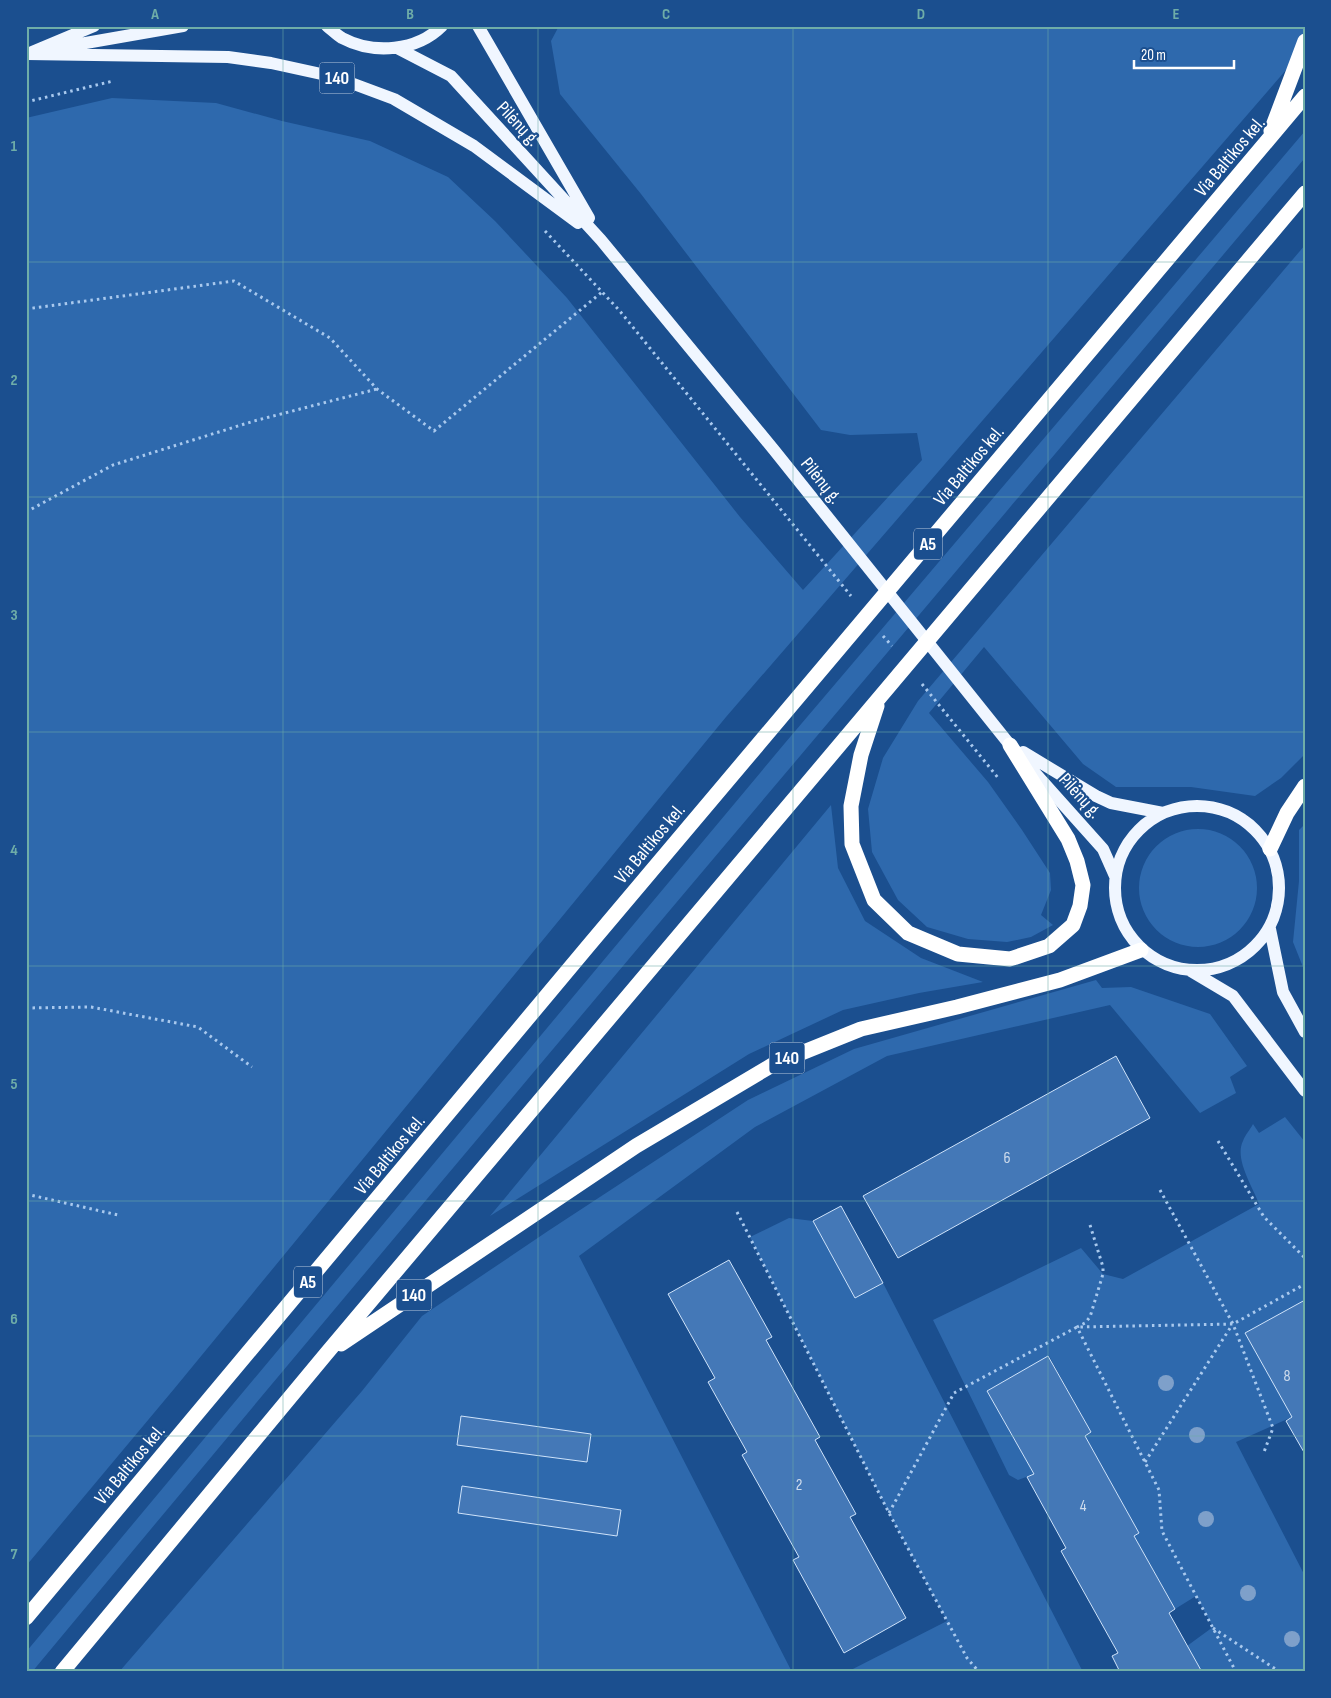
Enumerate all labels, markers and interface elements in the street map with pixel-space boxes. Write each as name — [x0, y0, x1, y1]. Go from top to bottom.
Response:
text: A — [150, 5, 159, 24]
text: B — [406, 5, 414, 24]
text: C — [662, 5, 670, 24]
text: D — [917, 5, 925, 24]
text: E — [1173, 5, 1180, 24]
scale bar — [1134, 38, 1234, 70]
text: 20 m — [1141, 46, 1166, 65]
road number: 140 — [320, 62, 354, 94]
street label: Pilėnų g. — [491, 97, 544, 151]
street label: Via Baltikos kel. — [1190, 112, 1270, 202]
text: 1 — [11, 137, 18, 156]
text: 2 — [10, 371, 18, 390]
street label: Via Baltikos kel. — [929, 421, 1009, 511]
street label: Pilėnų g. — [795, 453, 846, 509]
road number: A5 — [914, 528, 942, 560]
text: 3 — [10, 606, 18, 625]
street label: Pilėnų g. — [1054, 769, 1106, 823]
street label: Via Baltikos kel. — [610, 799, 690, 889]
text: 4 — [10, 841, 18, 860]
road number: 140 — [770, 1042, 804, 1074]
text: 5 — [10, 1075, 18, 1094]
street label: Via Baltikos kel. — [350, 1110, 430, 1200]
house number: 6 — [1003, 1149, 1011, 1168]
road number: A5 — [294, 1266, 322, 1298]
road number: 140 — [396, 1280, 432, 1310]
text: 6 — [10, 1310, 18, 1329]
house number: 8 — [1283, 1367, 1291, 1386]
street label: Via Baltikos kel. — [90, 1420, 170, 1510]
house number: 2 — [796, 1476, 802, 1495]
house number: 4 — [1080, 1497, 1087, 1516]
text: 7 — [11, 1545, 18, 1564]

